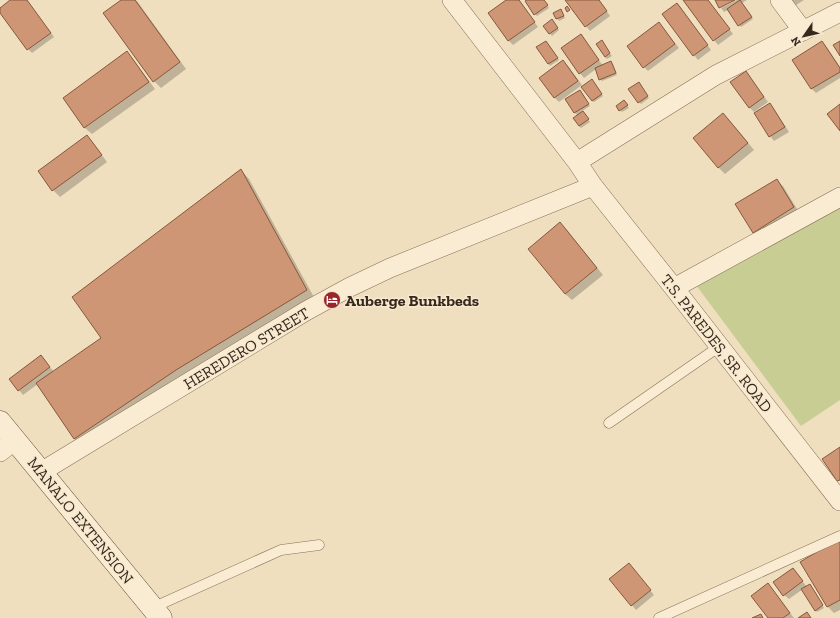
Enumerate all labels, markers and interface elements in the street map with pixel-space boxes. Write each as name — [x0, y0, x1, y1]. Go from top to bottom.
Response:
north arrow — [784, 16, 824, 56]
text: N — [788, 34, 804, 48]
street label: T.S. PAREDES, SR. ROAD — [657, 271, 776, 416]
hotel icon: Auberge Bunkbeds — [322, 290, 342, 310]
place label: Auberge Bunkbeds — [345, 291, 479, 310]
street label: HEREDERO STREET — [180, 303, 313, 393]
street label: MANALO EXTENSION — [24, 453, 138, 588]

